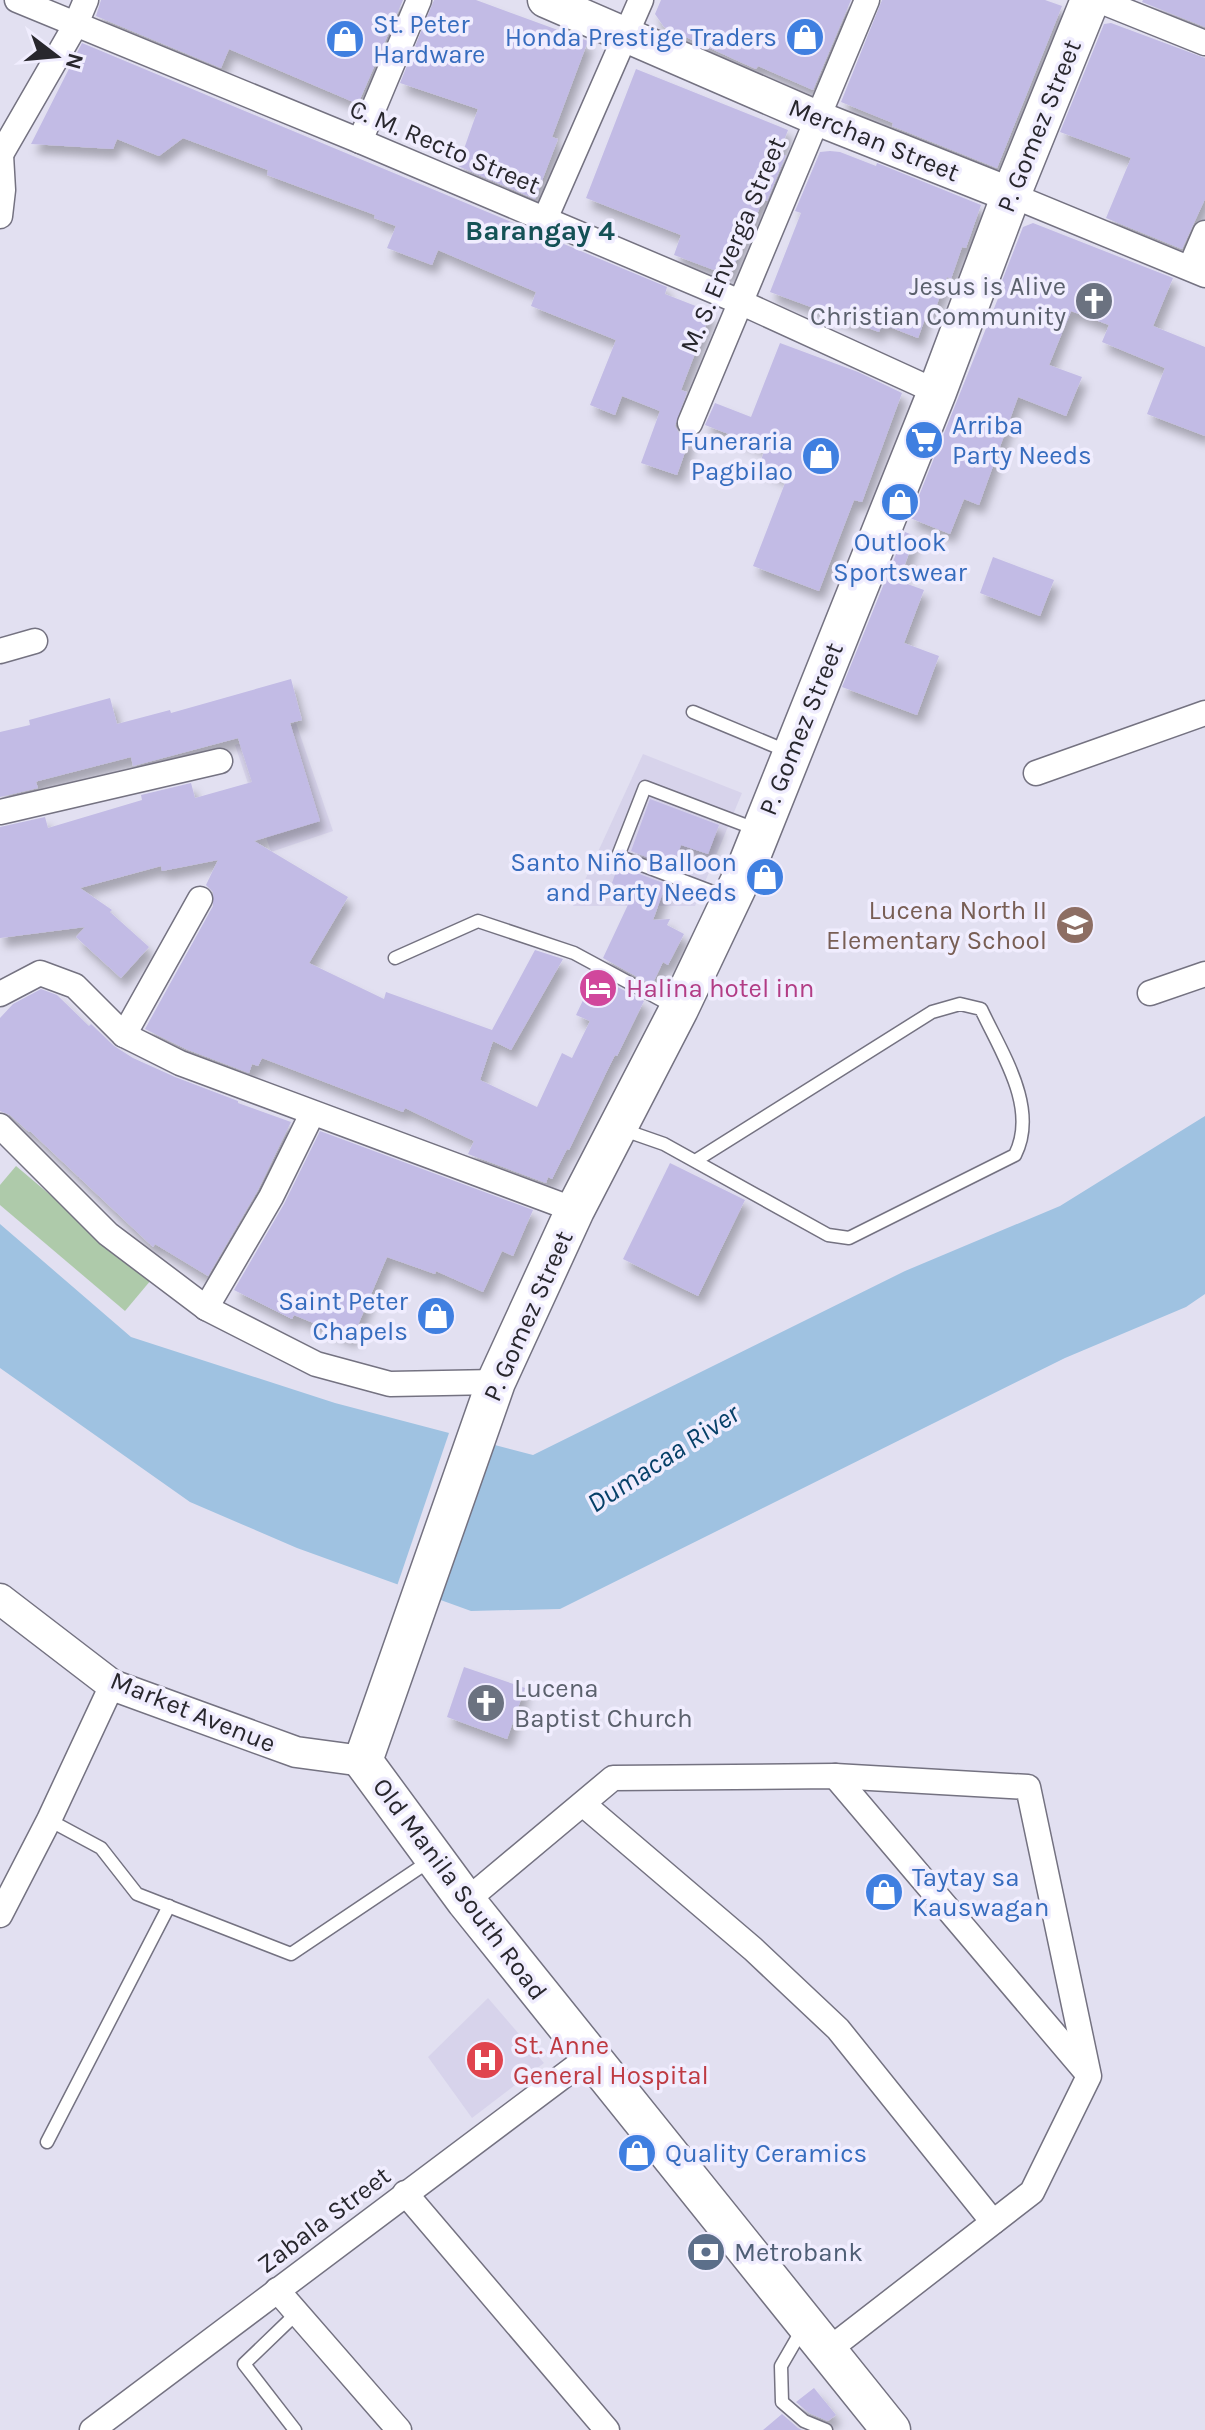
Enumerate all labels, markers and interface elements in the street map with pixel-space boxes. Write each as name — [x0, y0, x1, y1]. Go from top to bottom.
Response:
place label: St. Peter Hardware — [373, 9, 485, 70]
north arrow — [16, 16, 96, 96]
shop icon: Honda Prestige Traders — [784, 16, 826, 58]
shop icon: St. Peter Hardware — [324, 18, 366, 60]
place label: Honda Prestige Traders — [505, 22, 777, 53]
street label: P. Gomez Street — [990, 35, 1088, 217]
text: N — [60, 50, 89, 72]
street label: Merchan Street — [784, 92, 964, 188]
street label: C. M. Recto Street — [345, 93, 545, 201]
street label: M. S. Enverga Street — [673, 132, 793, 358]
district label: Barangay 4 — [465, 214, 615, 247]
place label: Jesus is Alive Christian Community — [810, 271, 1066, 332]
church icon: Jesus is Alive Christian Community — [1073, 280, 1115, 322]
place label: Arriba Party Needs — [952, 410, 1092, 471]
supermarket icon: Arriba Party Needs — [903, 419, 945, 461]
place label: Funeraria Pagbilao — [680, 426, 793, 487]
shop icon: Funeraria Pagbilao — [800, 435, 842, 477]
shop icon: Outlook Sportswear — [879, 481, 921, 523]
place label: Outlook Sportswear — [833, 527, 968, 588]
street label: P. Gomez Street — [752, 638, 850, 820]
place label: Santo Niño Balloon and Party Needs — [510, 847, 737, 908]
shop icon: Santo Niño Balloon and Party Needs — [744, 856, 786, 898]
place label: Lucena North II Elementary School — [826, 895, 1047, 956]
school or university icon: Lucena North II Elementary School — [1054, 904, 1096, 946]
hotel icon: Halina hotel inn — [577, 967, 619, 1009]
place label: Halina hotel inn — [626, 973, 815, 1004]
street label: P. Gomez Street — [476, 1226, 580, 1406]
place label: Saint Peter Chapels — [278, 1286, 409, 1347]
shop icon: Saint Peter Chapels — [415, 1295, 457, 1337]
water label: Dumacaa River — [581, 1396, 747, 1519]
street label: Market Avenue — [106, 1665, 280, 1759]
place label: Lucena Baptist Church — [514, 1673, 693, 1734]
church icon: Lucena Baptist Church — [465, 1682, 507, 1724]
street label: Old Manila South Road — [366, 1772, 554, 2006]
place label: Taytay sa Kauswagan — [912, 1862, 1049, 1923]
shop icon: Taytay sa Kauswagan — [863, 1871, 905, 1913]
place label: St. Anne General Hospital — [513, 2030, 709, 2091]
hospital icon: St. Anne General Hospital — [464, 2039, 506, 2081]
shop icon: Quality Ceramics — [616, 2132, 658, 2174]
place label: Quality Ceramics — [665, 2138, 867, 2169]
street label: Zabala Street — [251, 2160, 397, 2280]
bank icon: Metrobank — [685, 2231, 727, 2273]
place label: Metrobank — [734, 2237, 863, 2268]

